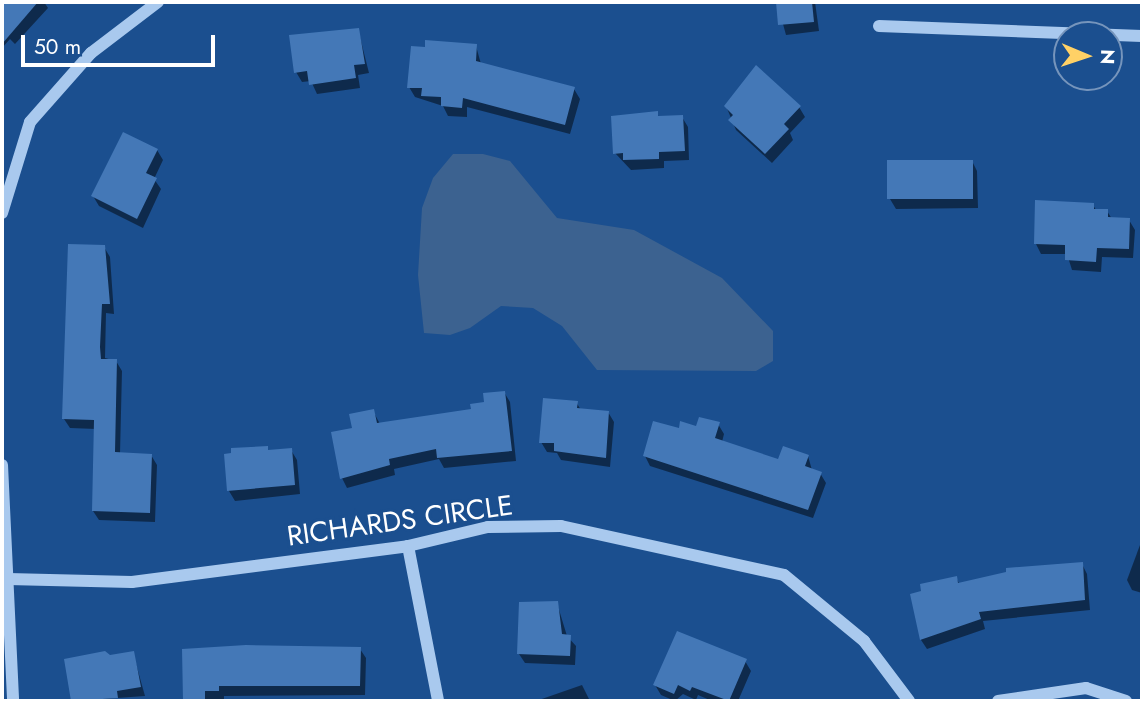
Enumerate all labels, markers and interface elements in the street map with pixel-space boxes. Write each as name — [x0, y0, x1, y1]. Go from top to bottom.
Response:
scale bar — [24, 21, 219, 65]
north arrow — [1053, 21, 1123, 91]
text: 50 m — [34, 32, 81, 62]
text: N — [1094, 49, 1121, 65]
street label: RICHARDS CIRCLE — [285, 489, 515, 553]

